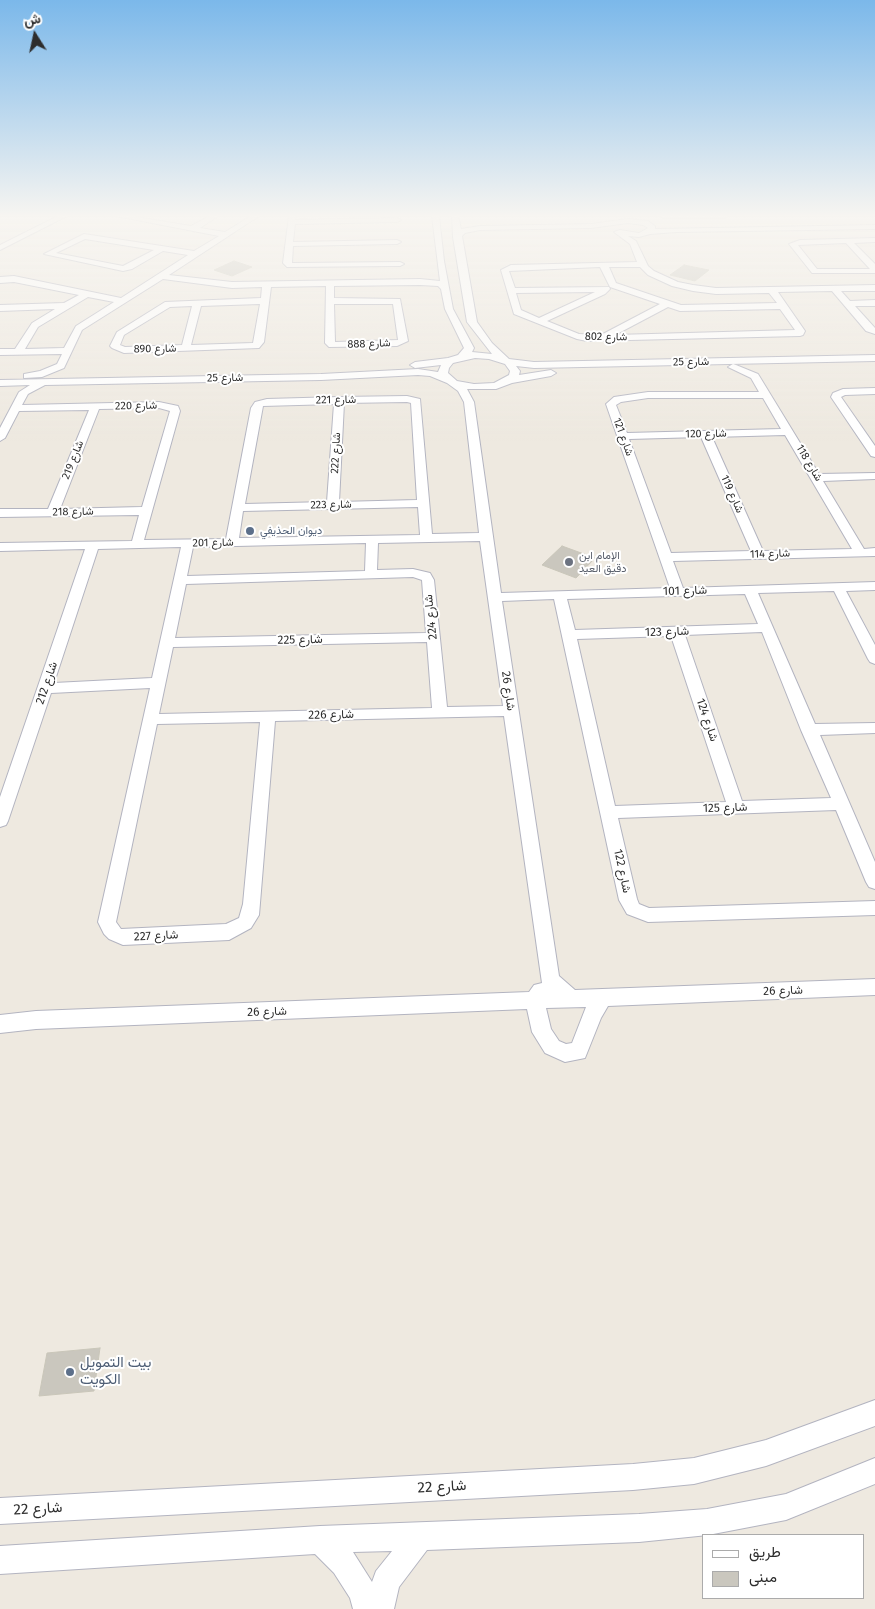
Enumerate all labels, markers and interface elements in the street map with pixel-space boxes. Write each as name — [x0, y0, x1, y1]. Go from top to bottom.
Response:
north arrow — [10, 10, 60, 60]
text: ش — [23, 10, 42, 30]
street label: شارع 802 — [585, 330, 627, 344]
street label: شارع 888 — [347, 337, 391, 351]
street label: شارع 890 — [133, 342, 177, 356]
street label: شارع 25 — [673, 355, 709, 369]
street label: شارع 25 — [207, 371, 243, 385]
street label: شارع 221 — [316, 393, 356, 407]
street label: شارع 220 — [115, 399, 157, 413]
street label: شارع 121 — [610, 416, 636, 458]
street label: شارع 120 — [685, 427, 727, 441]
street label: شارع 222 — [328, 432, 344, 474]
street label: شارع 219 — [59, 439, 87, 481]
street label: شارع 118 — [793, 442, 825, 484]
street label: شارع 119 — [718, 473, 746, 515]
street label: شارع 223 — [310, 498, 352, 512]
street label: شارع 218 — [52, 505, 94, 519]
place label: ديوان الحذيفي — [260, 524, 322, 538]
marker: ديوان الحذيفي — [244, 525, 256, 537]
street label: شارع 201 — [192, 536, 234, 550]
street label: شارع 114 — [750, 547, 790, 561]
place label: الإمام ابن دقيق العيد — [579, 549, 627, 575]
marker: الإمام ابن دقيق العيد — [563, 556, 575, 568]
street label: شارع 101 — [663, 583, 707, 599]
street label: شارع 224 — [421, 594, 441, 640]
street label: شارع 123 — [645, 624, 689, 640]
street label: شارع 225 — [277, 632, 323, 648]
street label: شارع 212 — [33, 660, 61, 706]
street label: شارع 26 — [498, 670, 518, 712]
street label: شارع 124 — [693, 697, 721, 743]
street label: شارع 226 — [308, 707, 354, 723]
street label: شارع 125 — [703, 800, 747, 816]
street label: شارع 122 — [610, 848, 634, 894]
street label: شارع 227 — [133, 928, 179, 944]
street label: شارع 26 — [763, 983, 803, 999]
street label: شارع 26 — [247, 1004, 287, 1020]
place label: بيت التمويل الكويت — [80, 1354, 151, 1389]
marker: بيت التمويل الكويت — [64, 1366, 76, 1378]
street label: شارع 22 — [417, 1477, 467, 1497]
street label: شارع 22 — [13, 1499, 63, 1519]
legend — [702, 1534, 865, 1599]
text: طريق — [749, 1543, 781, 1561]
text: مبنى — [749, 1568, 777, 1586]

